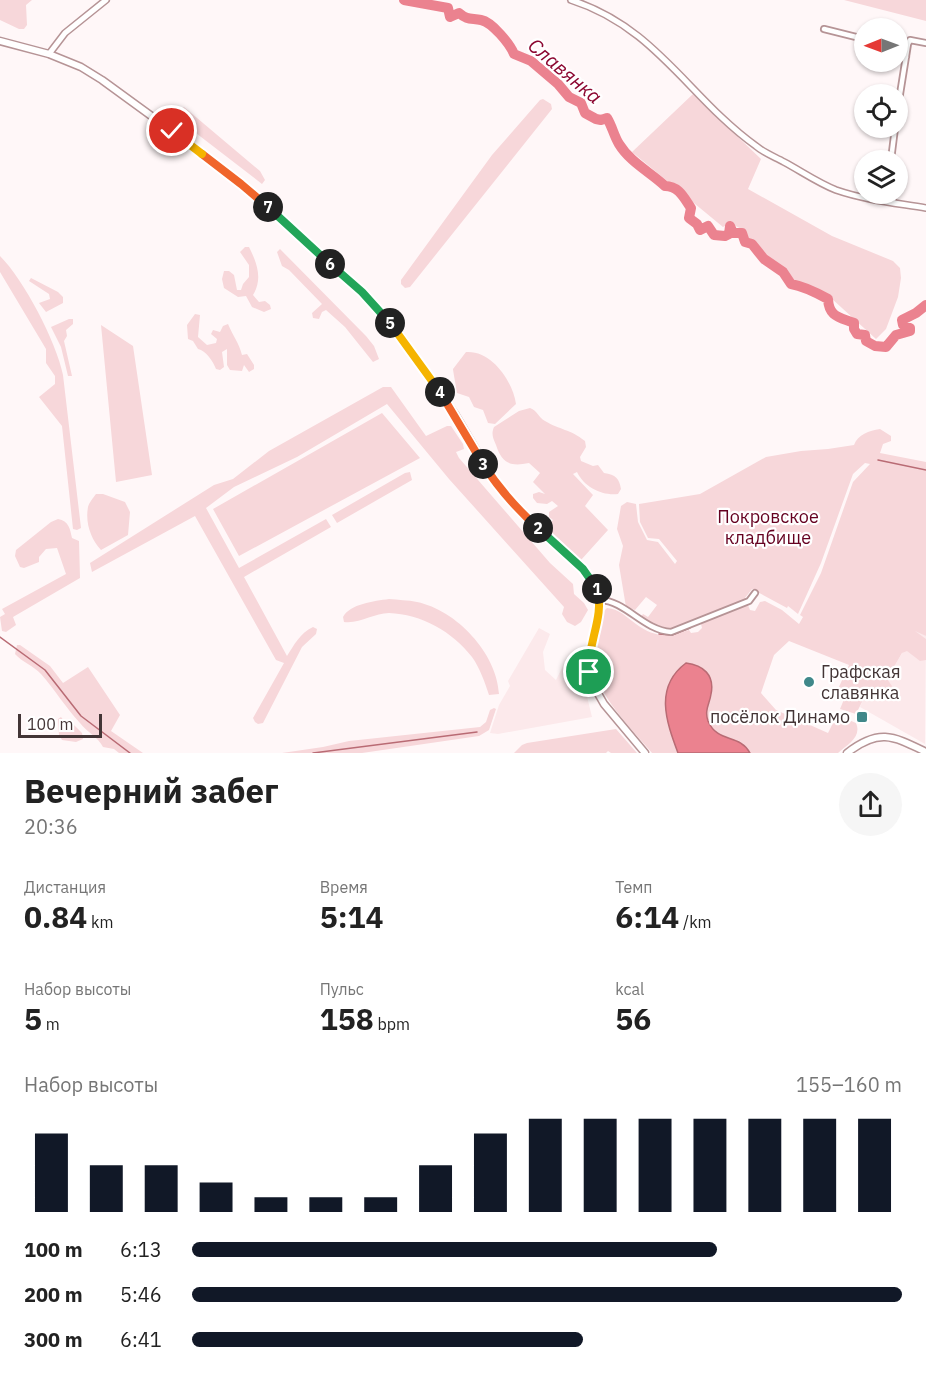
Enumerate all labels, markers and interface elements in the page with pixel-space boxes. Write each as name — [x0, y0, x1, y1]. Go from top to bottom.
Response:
north arrow — [854, 18, 908, 72]
map controls — [854, 18, 908, 204]
water label: Славянка — [523, 32, 608, 110]
button: locate — [854, 84, 908, 138]
pin — [146, 105, 197, 156]
icon: check — [155, 114, 188, 147]
button: layers — [854, 150, 908, 204]
pin: 7 — [253, 192, 283, 222]
text: 7 — [263, 197, 273, 217]
pin: 6 — [315, 249, 345, 279]
text: 6 — [325, 254, 335, 274]
pin: 5 — [375, 308, 405, 338]
text: 5 — [385, 313, 395, 333]
pin: 4 — [425, 377, 455, 407]
text: 4 — [435, 382, 445, 402]
pin: 3 — [468, 449, 498, 479]
text: 3 — [478, 454, 488, 474]
park label: Покровское кладбище — [717, 505, 819, 549]
pin: 2 — [523, 513, 553, 543]
text: 2 — [533, 518, 543, 538]
pin: 1 — [582, 574, 612, 604]
text: 1 — [592, 579, 602, 599]
pin — [563, 646, 614, 697]
icon: arrive — [572, 655, 605, 688]
place label: Графская славянка — [821, 660, 901, 704]
marker: Графская славянка — [802, 675, 816, 689]
place label: посёлок Динамо — [710, 705, 850, 728]
marker: посёлок Динамо — [855, 710, 869, 724]
scale bar — [18, 711, 102, 738]
text: 100 m — [27, 714, 74, 734]
text: Вечерний забег — [24, 769, 279, 812]
button: share — [839, 773, 902, 836]
text: 20:36 — [24, 813, 78, 840]
text: Дистанция — [24, 877, 106, 897]
text: Время — [320, 877, 368, 897]
text: Темп — [615, 877, 653, 897]
text: 0.84 — [24, 897, 87, 936]
text: 5:14 — [320, 897, 384, 936]
text: 6:14 — [615, 897, 679, 936]
text: km — [87, 912, 114, 932]
text: /km — [679, 912, 712, 932]
text: Набор высоты — [24, 979, 131, 999]
text: Пульс — [320, 979, 364, 999]
text: kcal — [615, 979, 644, 999]
text: 5 — [24, 999, 42, 1038]
text: 158 — [320, 999, 374, 1038]
text: 56 — [615, 999, 651, 1038]
text: m — [42, 1014, 60, 1034]
text: bpm — [374, 1014, 410, 1034]
text: Набор высоты — [24, 1071, 158, 1098]
text: 155–160 m — [796, 1071, 902, 1098]
text: 100 m — [24, 1236, 83, 1263]
text: 6:13 — [120, 1236, 162, 1263]
text: 200 m — [24, 1281, 83, 1308]
text: 5:46 — [120, 1281, 162, 1308]
text: 300 m — [24, 1326, 83, 1353]
text: 6:41 — [120, 1326, 162, 1353]

